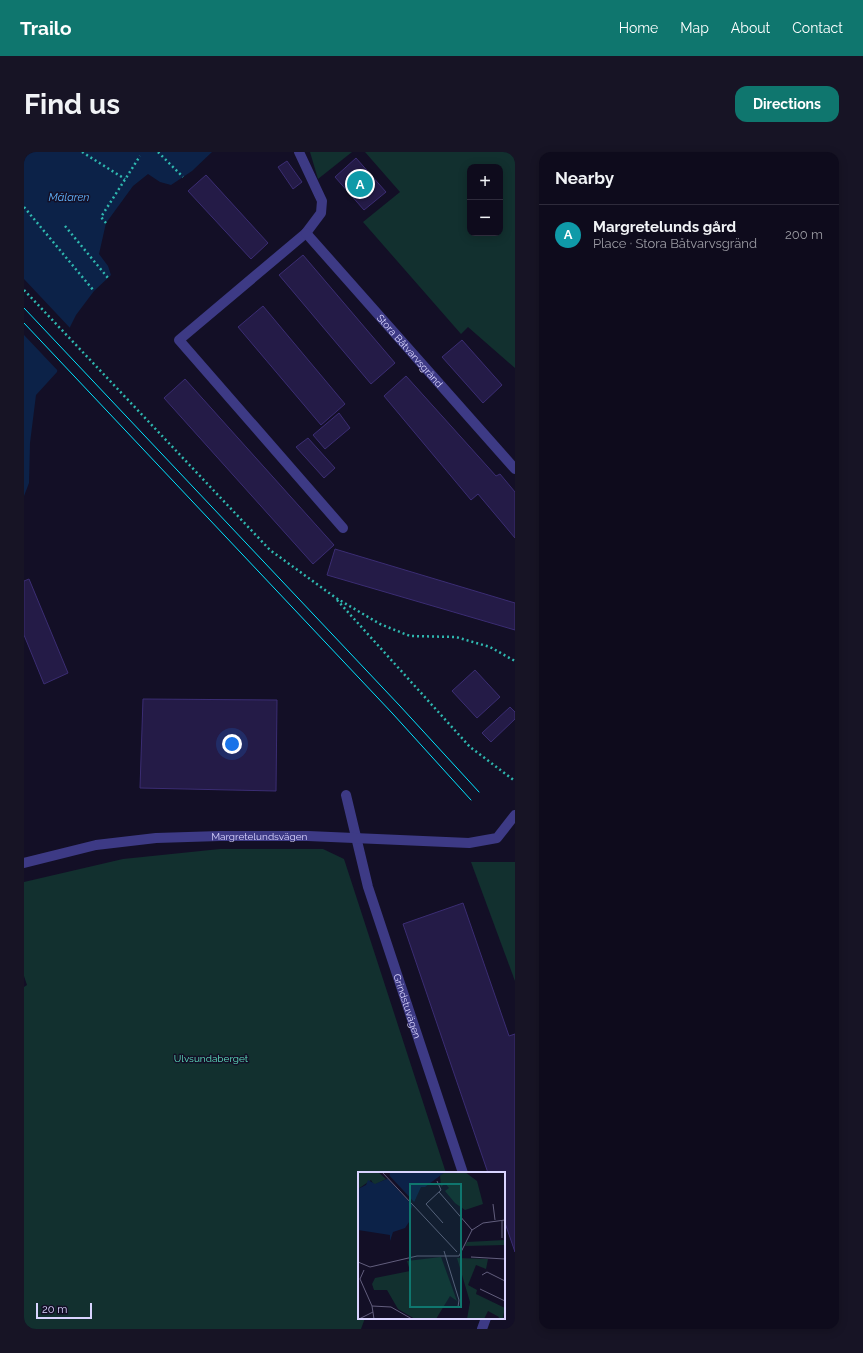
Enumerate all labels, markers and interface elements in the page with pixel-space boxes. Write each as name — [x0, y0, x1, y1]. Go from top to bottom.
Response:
text: Trailo — [20, 17, 71, 39]
text: Home — [619, 20, 658, 36]
text: Map — [680, 20, 709, 36]
text: About — [731, 20, 770, 36]
text: Contact — [792, 20, 843, 36]
button: Directions — [735, 86, 839, 122]
text: Find us — [24, 88, 120, 121]
map controls — [467, 164, 503, 236]
button: + — [467, 164, 503, 200]
text: Nearby — [555, 168, 614, 188]
pin: A — [347, 169, 373, 199]
water label: Mälaren — [49, 191, 89, 204]
button: − — [467, 200, 503, 236]
text: Margretelunds gård — [593, 218, 736, 236]
text: A — [564, 227, 572, 242]
text: 200 m — [785, 227, 823, 242]
text: Place · Stora Båtvarvsgränd — [593, 236, 757, 251]
street label: Stora Båtvarvsgränd — [375, 312, 445, 390]
your location — [222, 734, 242, 754]
street label: Margretelundsvägen — [211, 831, 308, 842]
street label: Grindstuvägen — [391, 972, 423, 1040]
park label: Ulvsundaberget — [174, 1053, 249, 1064]
inset map — [358, 1172, 505, 1319]
scale bar — [36, 1301, 92, 1320]
text: 20 m — [42, 1303, 67, 1316]

